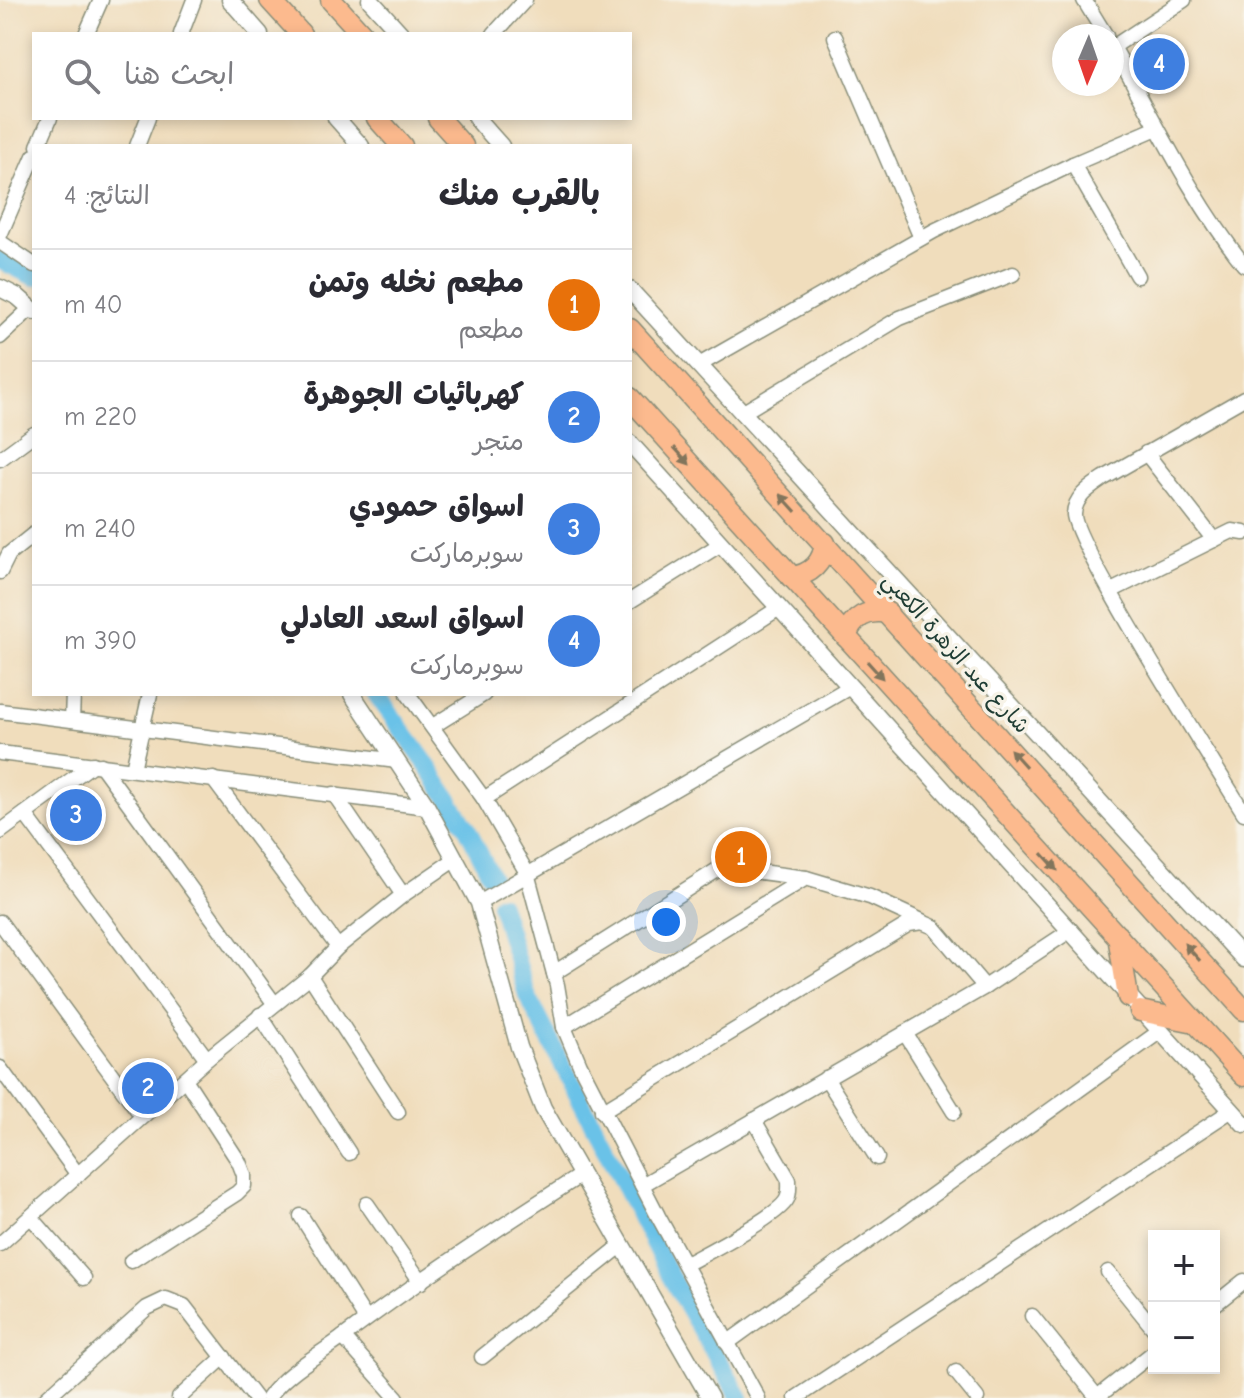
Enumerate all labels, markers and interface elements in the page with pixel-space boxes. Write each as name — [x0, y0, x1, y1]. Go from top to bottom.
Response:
north arrow — [1052, 24, 1124, 96]
search box — [32, 32, 632, 120]
pin: 4 — [1133, 34, 1185, 94]
icon: search — [60, 54, 104, 98]
text: ابحث هنا — [124, 57, 234, 92]
text: بالقرب منك — [439, 174, 600, 214]
text: النتائج: 4 — [64, 181, 150, 211]
text: مطعم نخله وتمن — [309, 265, 524, 300]
text: 40 m — [64, 290, 123, 320]
text: 1 — [569, 290, 579, 320]
text: مطعم — [458, 315, 524, 345]
text: كهربائيات الجوهرة — [303, 377, 524, 412]
text: 220 m — [64, 402, 137, 432]
text: 2 — [568, 402, 580, 432]
text: متجر — [473, 427, 524, 457]
one-way arrow — [673, 447, 691, 466]
text: اسواق حمودي — [349, 489, 524, 524]
one-way arrow — [780, 493, 797, 513]
text: 240 m — [64, 514, 136, 544]
text: 3 — [568, 514, 580, 544]
text: سوبرماركت — [410, 539, 524, 569]
street label: شارع عبد الزهرة الكعبي — [873, 567, 1035, 743]
text: اسواق اسعد العادلي — [280, 601, 524, 636]
text: 390 m — [64, 626, 137, 656]
text: 4 — [568, 626, 580, 656]
text: سوبرماركت — [410, 651, 524, 681]
one-way arrow — [866, 660, 884, 679]
one-way arrow — [1010, 749, 1028, 768]
pin: 3 — [50, 785, 102, 845]
pin: 1 — [715, 827, 767, 887]
one-way arrow — [1041, 853, 1059, 872]
your location — [646, 902, 686, 942]
one-way arrow — [1184, 942, 1201, 962]
pin: 2 — [122, 1058, 174, 1118]
map controls — [1148, 1230, 1220, 1374]
button: + — [1148, 1230, 1220, 1302]
button: − — [1148, 1302, 1220, 1374]

